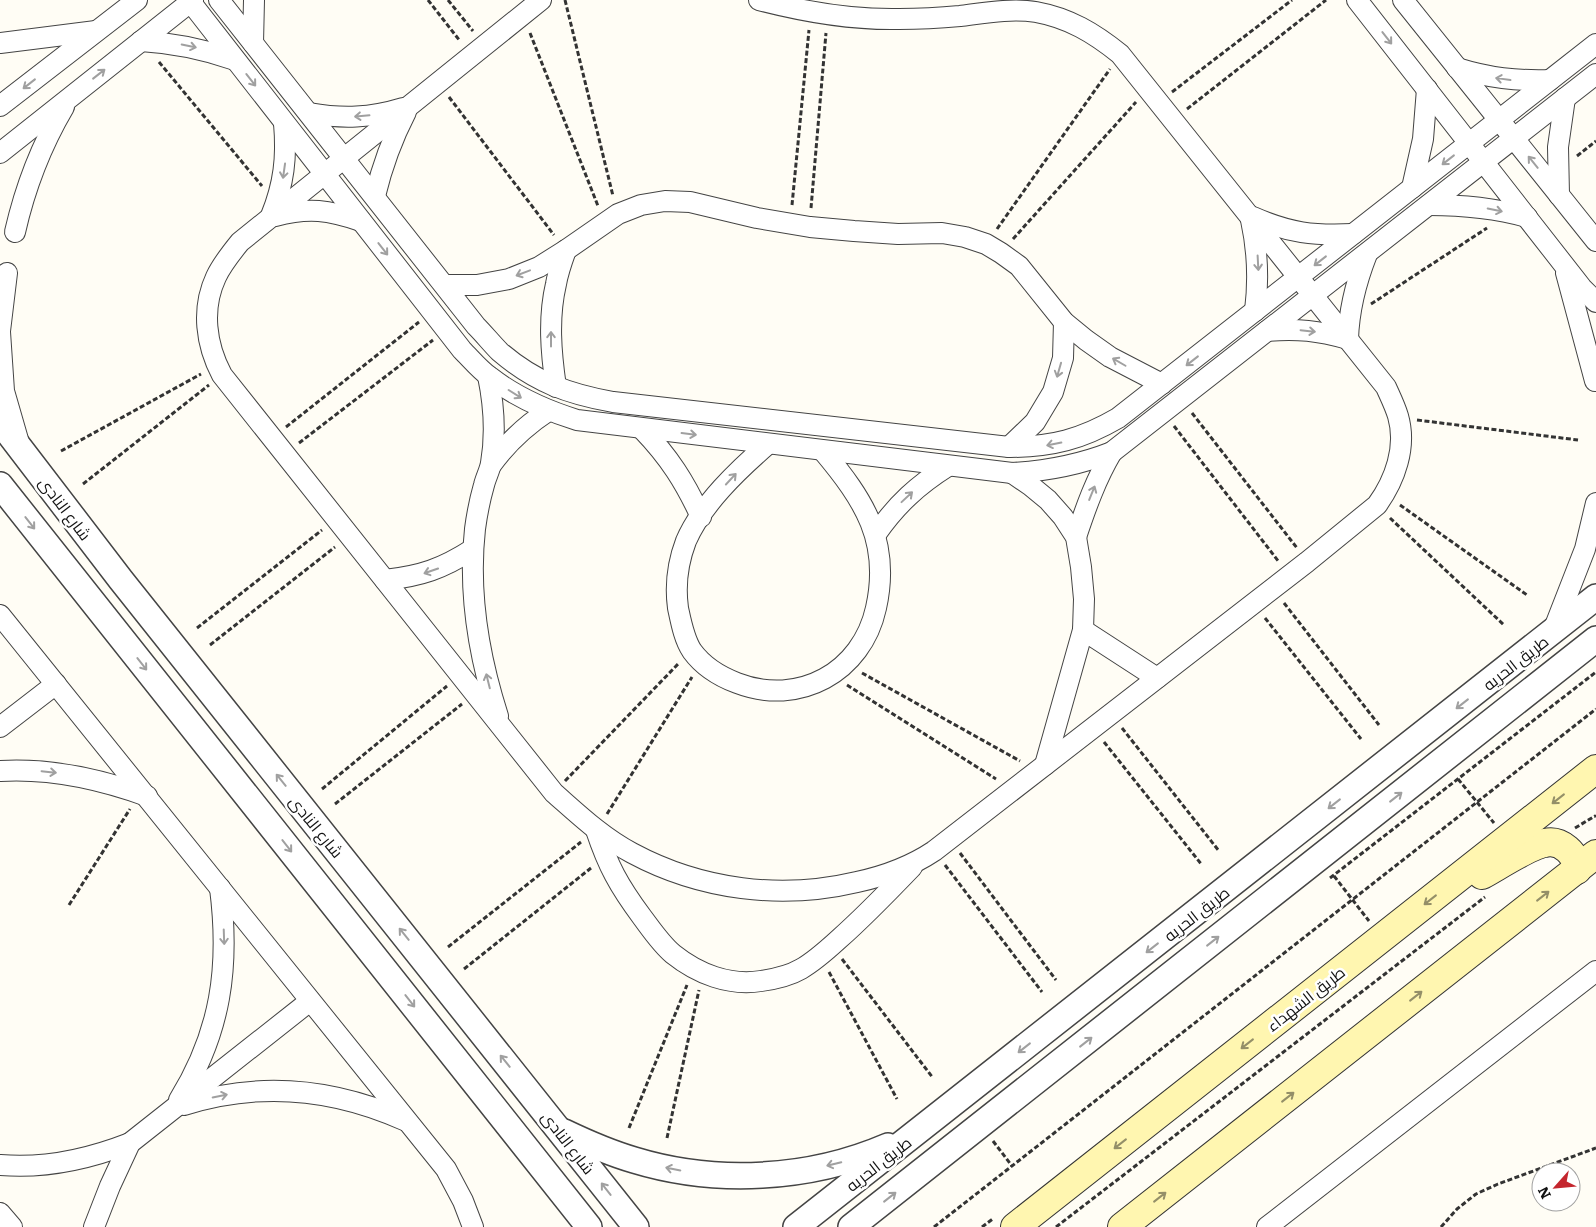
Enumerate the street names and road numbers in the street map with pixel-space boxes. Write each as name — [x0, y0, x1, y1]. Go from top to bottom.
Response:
street label: شارع النادى — [33, 471, 98, 546]
street label: طريق الحريه — [1477, 629, 1553, 695]
street label: شارع النادى — [283, 790, 350, 863]
street label: طريق الحريه — [1158, 880, 1234, 946]
street label: طريق الشهداء — [1260, 959, 1350, 1037]
street label: شارع النادى — [536, 1105, 601, 1179]
street label: طريق الحريه — [840, 1130, 916, 1196]

